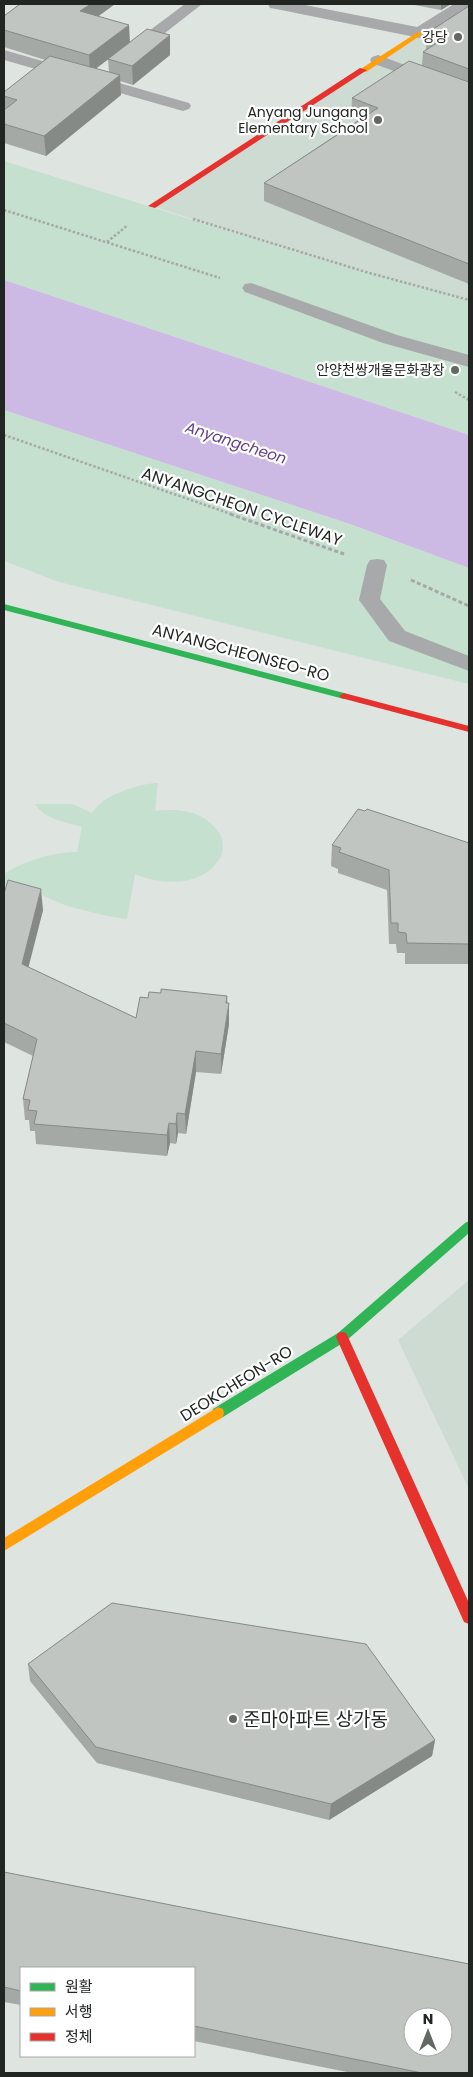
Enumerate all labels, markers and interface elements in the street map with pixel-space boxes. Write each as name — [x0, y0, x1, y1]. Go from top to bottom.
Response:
place label: 강당 — [422, 27, 448, 47]
marker: 강당 — [452, 31, 464, 43]
place label: Anyang Jungang Elementary School — [238, 102, 368, 138]
marker: Anyang Jungang Elementary School — [372, 114, 384, 126]
place label: 안양천쌍개울문화광장 — [316, 360, 445, 380]
marker: 안양천쌍개울문화광장 — [449, 364, 461, 376]
water label: Anyangcheon — [182, 416, 289, 469]
street label: ANYANGCHEON CYCLEWAY — [139, 461, 346, 552]
street label: ANYANGCHEONSEO-RO — [150, 618, 332, 687]
street label: DEOKCHEON-RO — [176, 1340, 297, 1427]
place label: 준마아파트 상가동 — [243, 1706, 388, 1733]
marker: 준마아파트 상가동 — [227, 1713, 239, 1725]
legend — [20, 1967, 195, 2057]
text: 원활 — [65, 1976, 93, 1997]
text: 서행 — [65, 2001, 93, 2022]
north arrow — [403, 2007, 453, 2057]
text: N — [423, 2009, 433, 2029]
text: 정체 — [65, 2026, 93, 2047]

